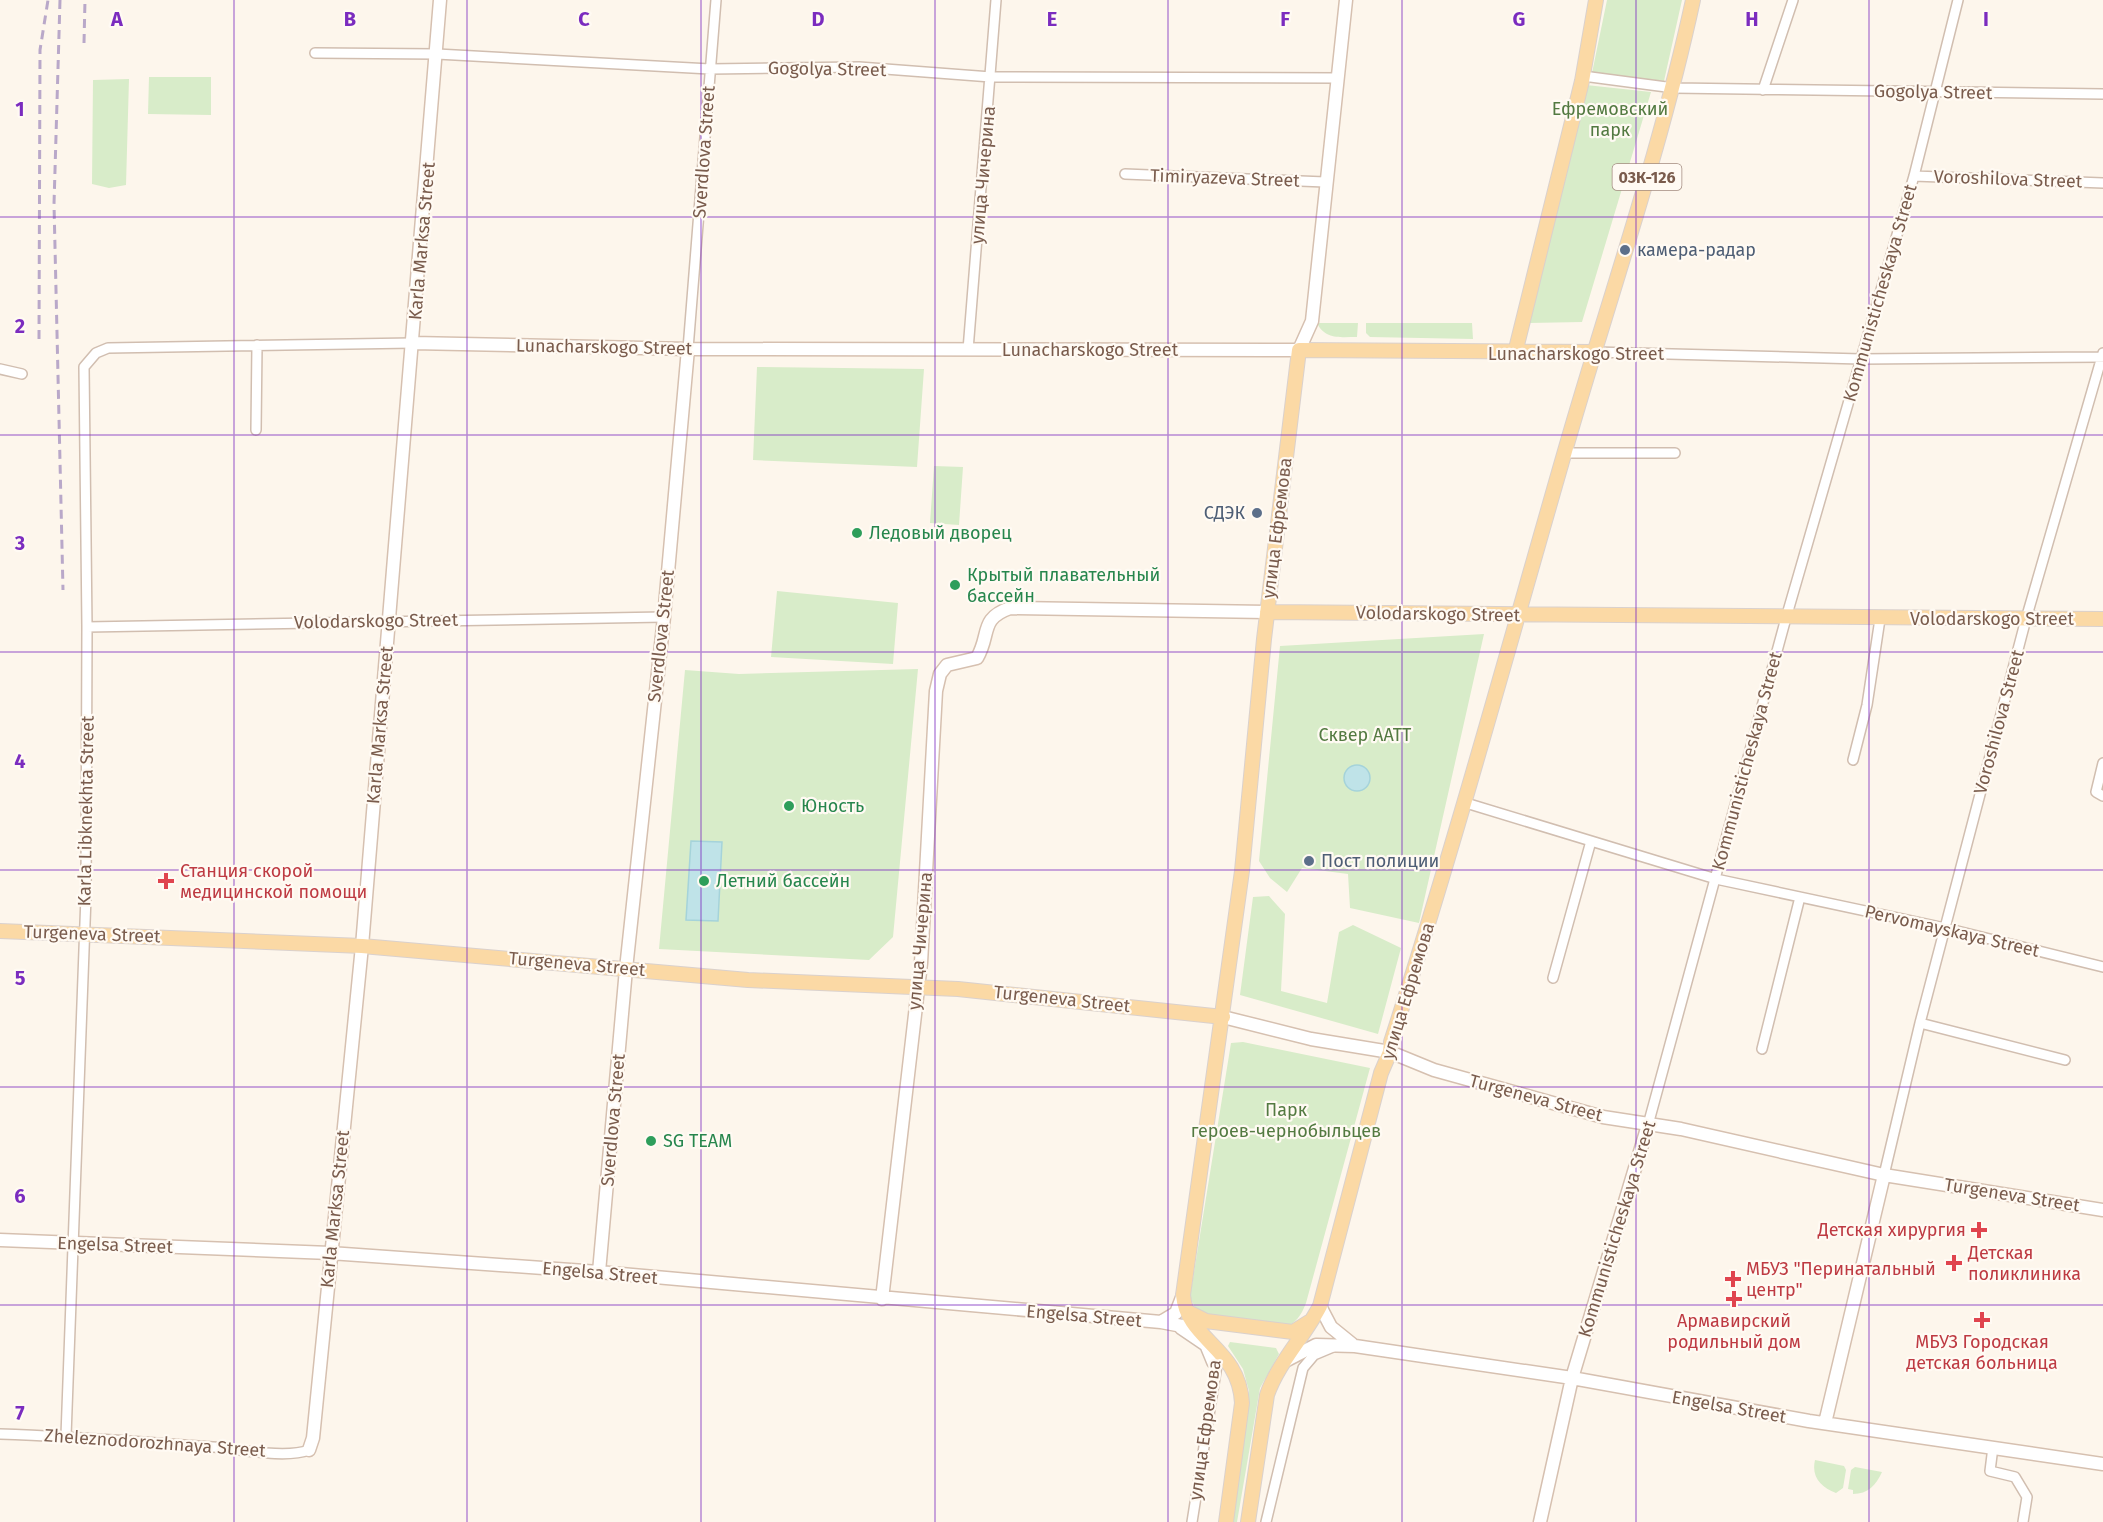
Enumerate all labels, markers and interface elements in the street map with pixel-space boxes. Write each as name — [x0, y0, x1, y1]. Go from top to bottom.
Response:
text: A — [110, 7, 124, 31]
text: B — [344, 7, 356, 31]
text: C — [578, 7, 590, 31]
text: D — [811, 7, 825, 31]
text: E — [1047, 7, 1057, 31]
text: F — [1280, 7, 1290, 31]
text: G — [1513, 7, 1525, 31]
text: H — [1745, 7, 1759, 31]
text: I — [1983, 7, 1989, 31]
street label: Gogolya Street — [768, 57, 887, 81]
street label: Gogolya Street — [1874, 80, 1993, 104]
street label: Sverdlova Street — [688, 84, 720, 219]
text: 1 — [15, 97, 25, 121]
park label: Ефремовский парк — [1552, 98, 1668, 141]
street label: улица Чичерина — [966, 105, 1000, 245]
street label: Karla Marksa Street — [404, 161, 440, 321]
street label: Timiryazeva Street — [1150, 164, 1301, 192]
road number: 03К-126 — [1612, 164, 1682, 190]
street label: Voroshilova Street — [1933, 165, 2083, 193]
street label: Kommunisticheskaya Street — [1838, 181, 1922, 404]
place label: камера-радар — [1637, 239, 1756, 261]
marker: камера-радар — [1618, 243, 1632, 257]
text: 2 — [15, 314, 25, 338]
street label: Lunacharskogo Street — [516, 334, 693, 360]
street label: Lunacharskogo Street — [1002, 339, 1179, 361]
street label: Lunacharskogo Street — [1488, 343, 1665, 365]
street label: улица Ефремова — [1257, 456, 1297, 600]
place label: СДЭК — [1204, 502, 1245, 524]
marker: СДЭК — [1250, 506, 1264, 520]
place label: Ледовый дворец — [869, 522, 1012, 544]
marker: Ледовый дворец — [850, 526, 864, 540]
text: 3 — [14, 531, 25, 555]
place label: Крытый плавательный бассейн — [967, 564, 1160, 607]
street label: Sverdlova Street — [643, 568, 679, 703]
marker: Крытый плавательный бассейн — [948, 578, 962, 592]
street label: Volodarskogo Street — [1356, 602, 1521, 626]
street label: Volodarskogo Street — [1910, 608, 2075, 630]
street label: Volodarskogo Street — [294, 609, 459, 633]
street label: Karla Marksa Street — [362, 645, 398, 805]
street label: Voroshilova Street — [1969, 647, 2029, 797]
street label: Kommunisticheskaya Street — [1707, 649, 1787, 873]
street label: Karla Libknekhta Street — [73, 715, 99, 907]
park label: Сквер ААТТ — [1319, 724, 1412, 746]
text: 4 — [14, 749, 26, 773]
place label: Юность — [801, 795, 864, 817]
marker: Юность — [782, 799, 796, 813]
place label: Пост полиции — [1321, 850, 1439, 872]
marker: Пост полиции — [1302, 854, 1316, 868]
place label: Станция скорой медицинской помощи — [180, 860, 367, 903]
place label: Летний бассейн — [716, 870, 850, 892]
street label: улица Чичерина — [903, 871, 937, 1011]
marker: Станция скорой медицинской помощи — [157, 872, 175, 890]
marker: Летний бассейн — [697, 874, 711, 888]
street label: Pervomayskaya Street — [1863, 900, 2042, 962]
street label: улица Ефремова — [1377, 920, 1439, 1062]
street label: Turgeneva Street — [23, 921, 161, 947]
street label: Turgeneva Street — [508, 947, 647, 981]
text: 5 — [15, 966, 26, 990]
street label: Turgeneva Street — [993, 981, 1132, 1017]
street label: Sverdlova Street — [596, 1052, 630, 1187]
street label: Turgeneva Street — [1467, 1070, 1605, 1126]
park label: Парк героев-чернобыльцев — [1191, 1099, 1381, 1142]
street label: Kommunisticheskaya Street — [1574, 1117, 1661, 1340]
street label: Karla Marksa Street — [316, 1129, 354, 1289]
place label: SG TEAM — [663, 1130, 732, 1152]
marker: SG TEAM — [644, 1134, 658, 1148]
street label: Turgeneva Street — [1943, 1173, 2082, 1217]
text: 6 — [14, 1184, 26, 1208]
place label: Детская хирургия — [1817, 1219, 1966, 1241]
marker: Детская хирургия — [1970, 1221, 1988, 1239]
street label: Engelsa Street — [57, 1232, 174, 1258]
place label: Детская поликлиника — [1967, 1242, 2081, 1285]
marker: Детская поликлиника — [1945, 1254, 1963, 1272]
street label: Engelsa Street — [541, 1257, 659, 1289]
place label: МБУЗ "Перинатальный центр" — [1746, 1258, 1936, 1301]
marker: МБУЗ "Перинатальный центр" — [1724, 1270, 1742, 1288]
marker: Армавирский родильный дом — [1725, 1290, 1743, 1308]
street label: Engelsa Street — [1025, 1300, 1143, 1332]
place label: Армавирский родильный дом — [1667, 1310, 1801, 1353]
marker: МБУЗ Городская детская больница — [1973, 1311, 1991, 1329]
place label: МБУЗ Городская детская больница — [1906, 1331, 2058, 1374]
street label: улица Ефремова — [1184, 1358, 1226, 1502]
street label: Engelsa Street — [1670, 1386, 1788, 1428]
text: 7 — [15, 1401, 25, 1425]
street label: Zheleznodorozhnaya Street — [43, 1424, 267, 1462]

